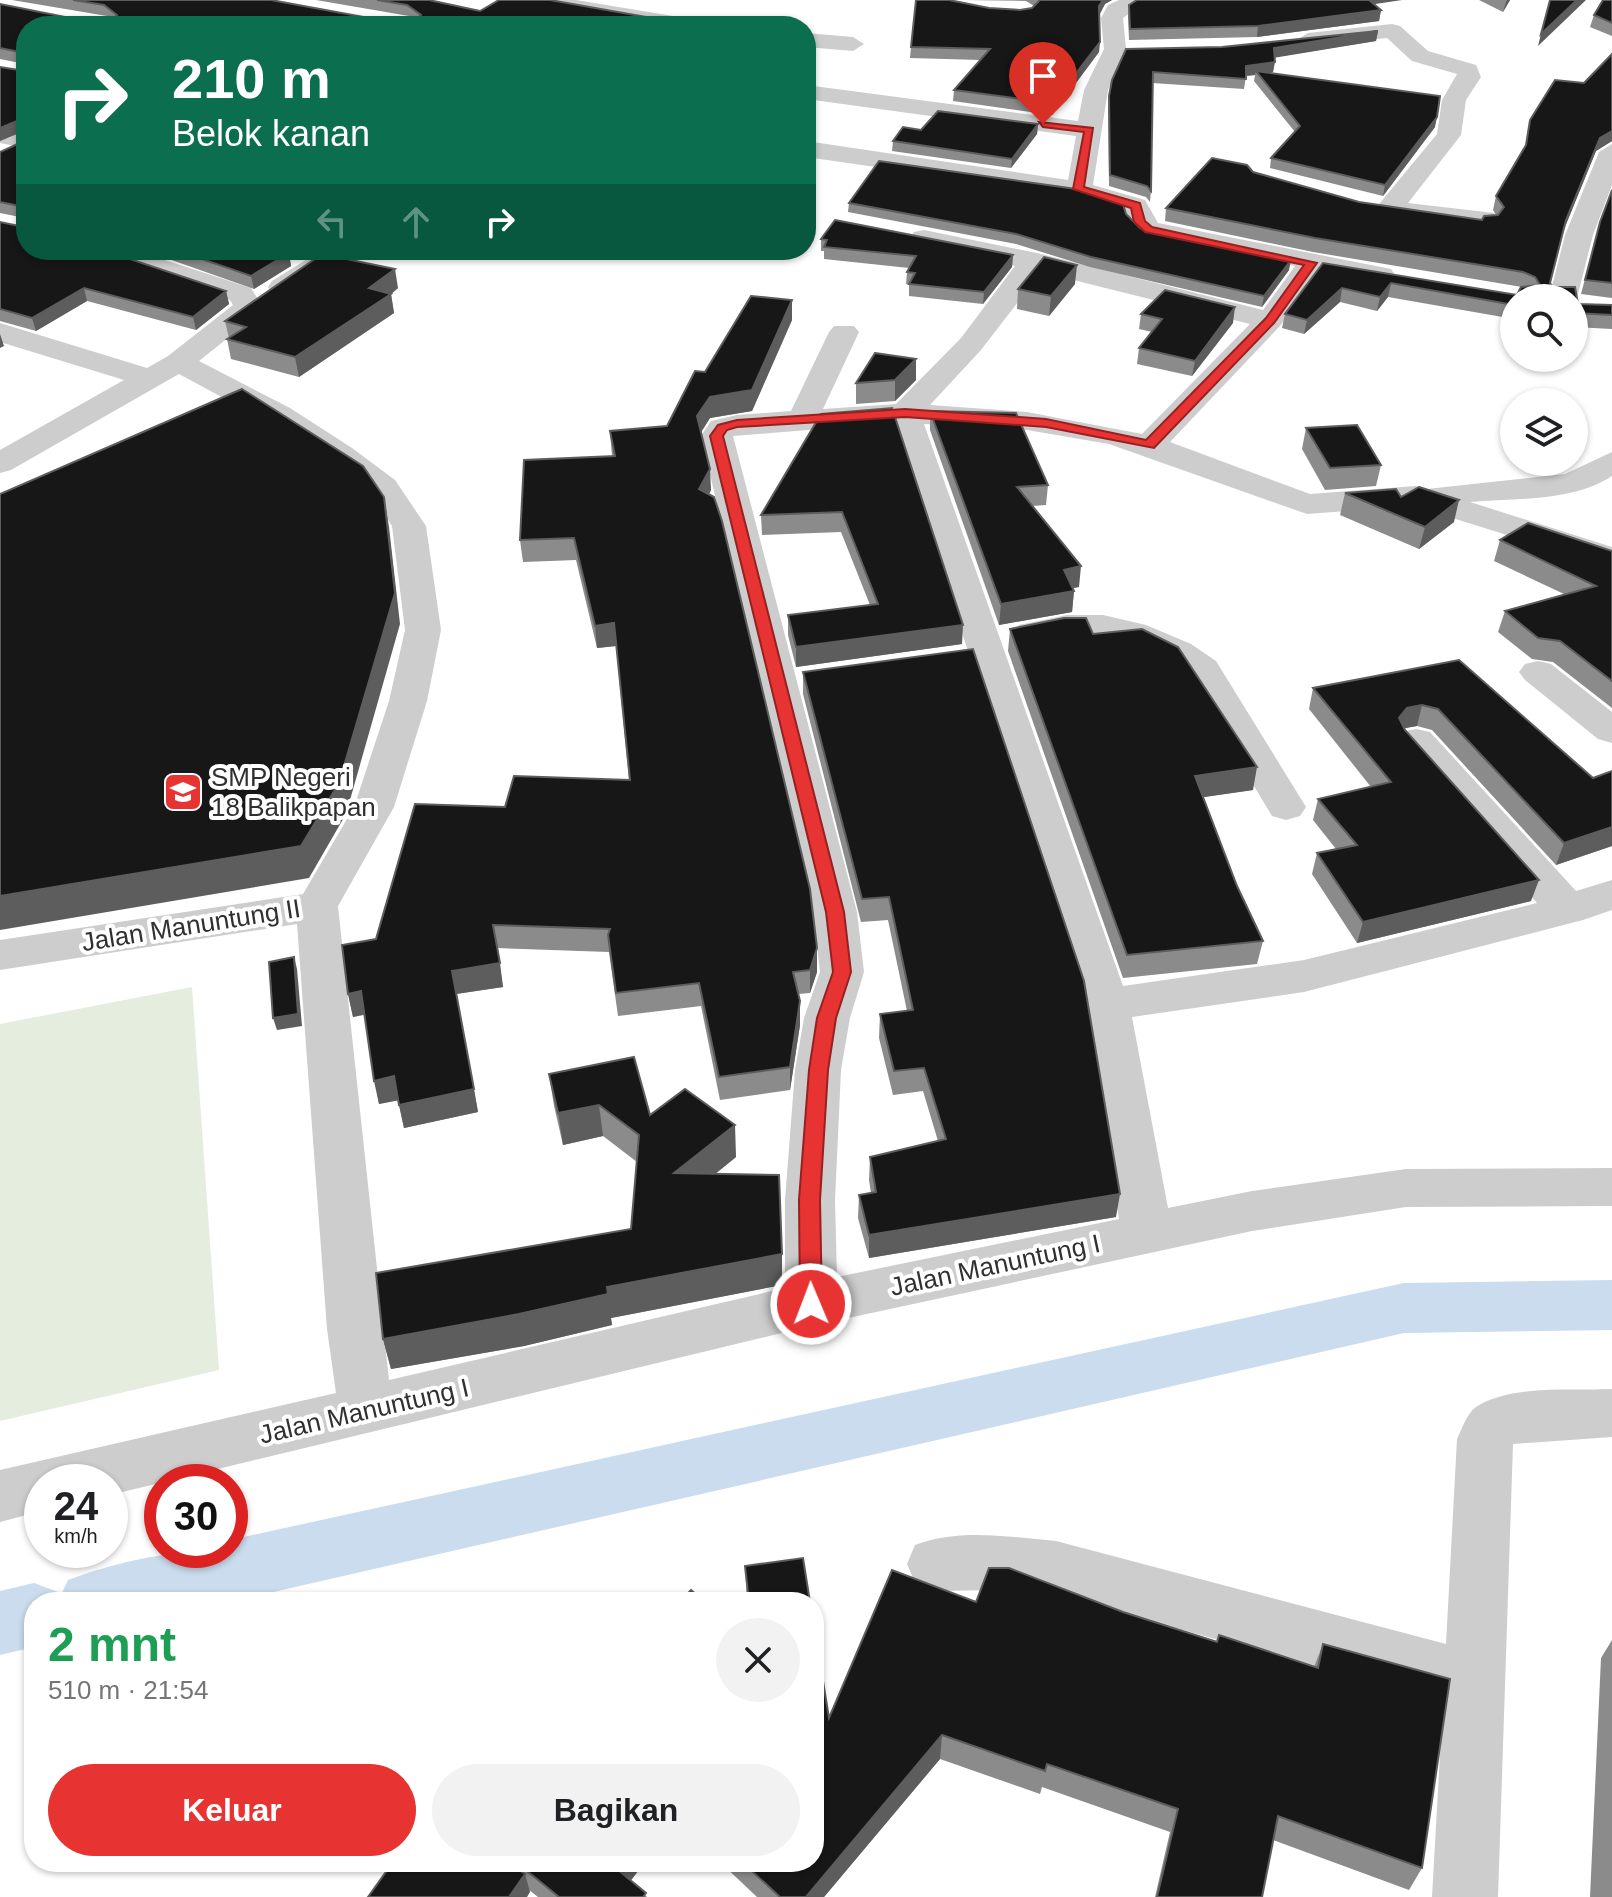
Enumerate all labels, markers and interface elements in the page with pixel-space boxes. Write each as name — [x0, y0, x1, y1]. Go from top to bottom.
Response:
pin — [1009, 42, 1077, 124]
text: 210 m — [172, 47, 331, 110]
icon: right — [40, 48, 144, 152]
icon: arrive — [1021, 54, 1065, 98]
text: Belok kanan — [172, 113, 370, 154]
icon: left — [310, 200, 354, 244]
icon: ahead — [394, 200, 438, 244]
icon: right — [478, 200, 522, 244]
map controls — [1500, 284, 1588, 476]
button: search — [1500, 284, 1588, 372]
button: layers — [1500, 388, 1588, 476]
place label: SMP Negeri 18 Balikpapan — [211, 762, 376, 822]
school or university icon: SMP Negeri 18 Balikpapan — [162, 771, 204, 813]
street label: Jalan Manuntung II — [79, 893, 303, 957]
street label: Jalan Manuntung I — [887, 1228, 1103, 1302]
position arrow — [769, 1262, 853, 1346]
street label: Jalan Manuntung I — [256, 1372, 472, 1450]
speed limit sign: 30 — [144, 1464, 248, 1568]
text: 24 — [54, 1484, 98, 1528]
text: km/h — [54, 1525, 98, 1547]
text: 2 mnt — [48, 1618, 176, 1671]
button: close — [716, 1618, 800, 1702]
text: 510 m · 21:54 — [48, 1675, 208, 1705]
button: Keluar — [48, 1764, 416, 1856]
button: Bagikan — [432, 1764, 800, 1856]

